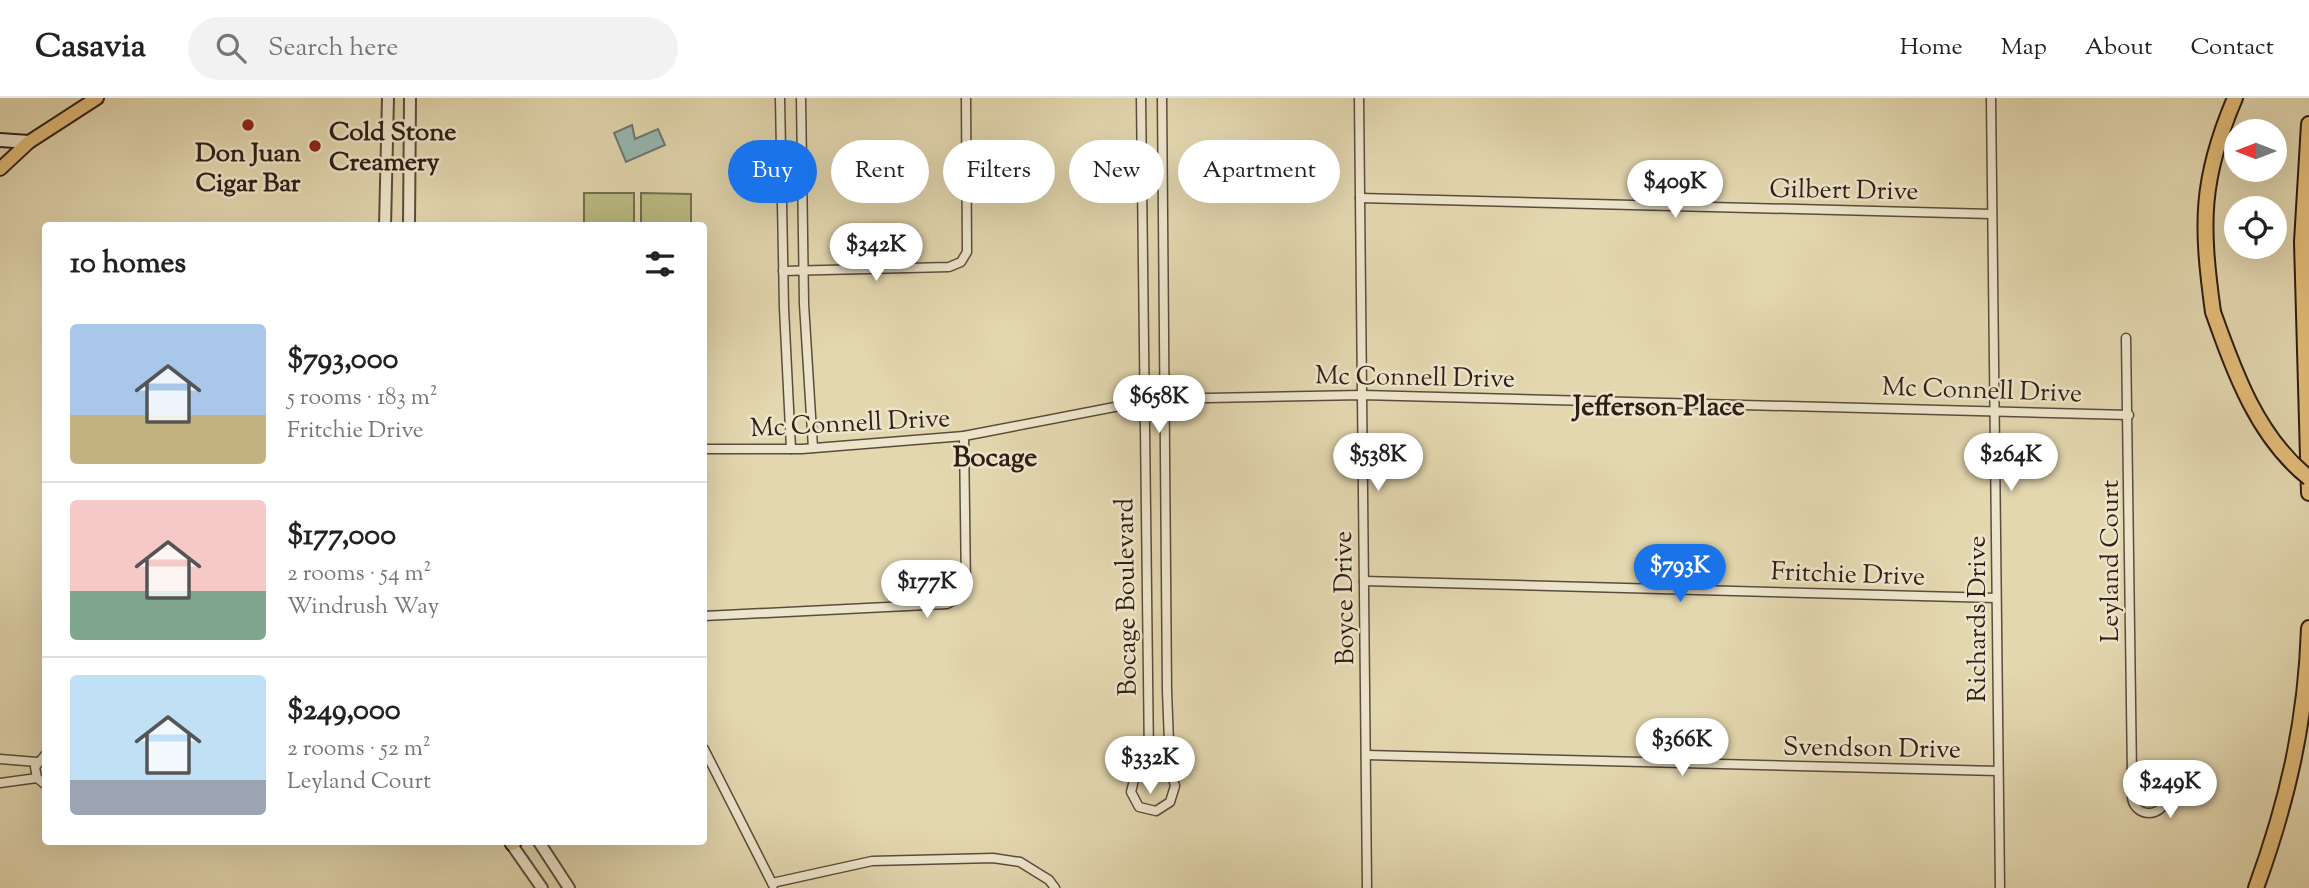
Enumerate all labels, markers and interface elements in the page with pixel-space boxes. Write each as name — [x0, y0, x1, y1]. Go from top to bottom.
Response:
search box — [188, 17, 678, 80]
text: Casavia — [35, 24, 146, 72]
icon: search — [212, 29, 250, 67]
text: Search here — [268, 30, 398, 67]
text: Home — [1900, 31, 1963, 65]
text: Map — [2001, 31, 2047, 65]
text: About — [2085, 31, 2152, 65]
text: Contact — [2190, 31, 2274, 65]
place label: Cold Stone Creamery — [329, 115, 456, 182]
marker: Don Juan Cigar Bar — [240, 117, 256, 133]
north arrow — [2224, 119, 2287, 182]
map controls — [2224, 119, 2287, 259]
place label: Don Juan Cigar Bar — [195, 136, 301, 203]
marker: Cold Stone Creamery — [307, 138, 323, 154]
chip: Buy — [728, 140, 817, 203]
chip: Rent — [831, 140, 929, 203]
chip: Filters — [943, 140, 1055, 203]
chip: New — [1069, 140, 1164, 203]
chip: Apartment — [1178, 140, 1340, 203]
pin: $409K — [1626, 160, 1724, 220]
text: $409K — [1643, 166, 1707, 199]
street label: Gilbert Drive — [1769, 172, 1919, 211]
button: locate — [2224, 196, 2287, 259]
pin: $342K — [827, 223, 925, 283]
text: $342K — [846, 229, 906, 262]
text: 10 homes — [70, 243, 186, 286]
icon: filters — [641, 245, 679, 283]
text: $793,000 — [287, 339, 398, 382]
icon: home — [126, 352, 210, 436]
street label: Mc Connell Drive — [1314, 358, 1515, 399]
street label: Mc Connell Drive — [1881, 370, 2083, 413]
pin: $658K — [1110, 376, 1208, 435]
text: $658K — [1129, 381, 1189, 414]
text: 5 rooms · 183 m² — [287, 382, 438, 415]
district label: Jefferson Place — [1571, 388, 1745, 428]
street label: Mc Connell Drive — [749, 401, 951, 448]
text: Fritchie Drive — [287, 415, 423, 448]
pin: $538K — [1329, 434, 1427, 493]
pin: $264K — [1962, 434, 2060, 493]
district label: Bocage — [953, 439, 1037, 479]
text: $538K — [1349, 439, 1407, 472]
text: $264K — [1980, 439, 2042, 472]
street label: Leyland Court — [2093, 479, 2130, 642]
street label: Bocage Boulevard — [1107, 497, 1148, 696]
text: $177,000 — [287, 515, 396, 558]
icon: home — [126, 528, 210, 612]
street label: Boyce Drive — [1326, 531, 1365, 665]
street label: Richards Drive — [1960, 535, 1997, 703]
pin: $793K — [1631, 545, 1729, 604]
text: $793K — [1650, 550, 1710, 583]
street label: Fritchie Drive — [1770, 554, 1926, 597]
text: 2 rooms · 54 m² — [287, 558, 431, 591]
pin: $177K — [878, 560, 976, 620]
text: $177K — [897, 566, 957, 599]
text: Windrush Way — [287, 591, 439, 624]
text: $249,000 — [287, 690, 401, 733]
icon: home — [126, 703, 210, 787]
pin: $366K — [1633, 718, 1731, 778]
text: $366K — [1652, 724, 1712, 757]
street label: Svendson Drive — [1783, 729, 1961, 770]
text: 2 rooms · 52 m² — [287, 733, 430, 766]
pin: $332K — [1101, 736, 1199, 796]
text: $332K — [1121, 742, 1179, 775]
pin: $249K — [2121, 760, 2219, 820]
text: Leyland Court — [287, 766, 431, 799]
text: $249K — [2139, 766, 2201, 799]

